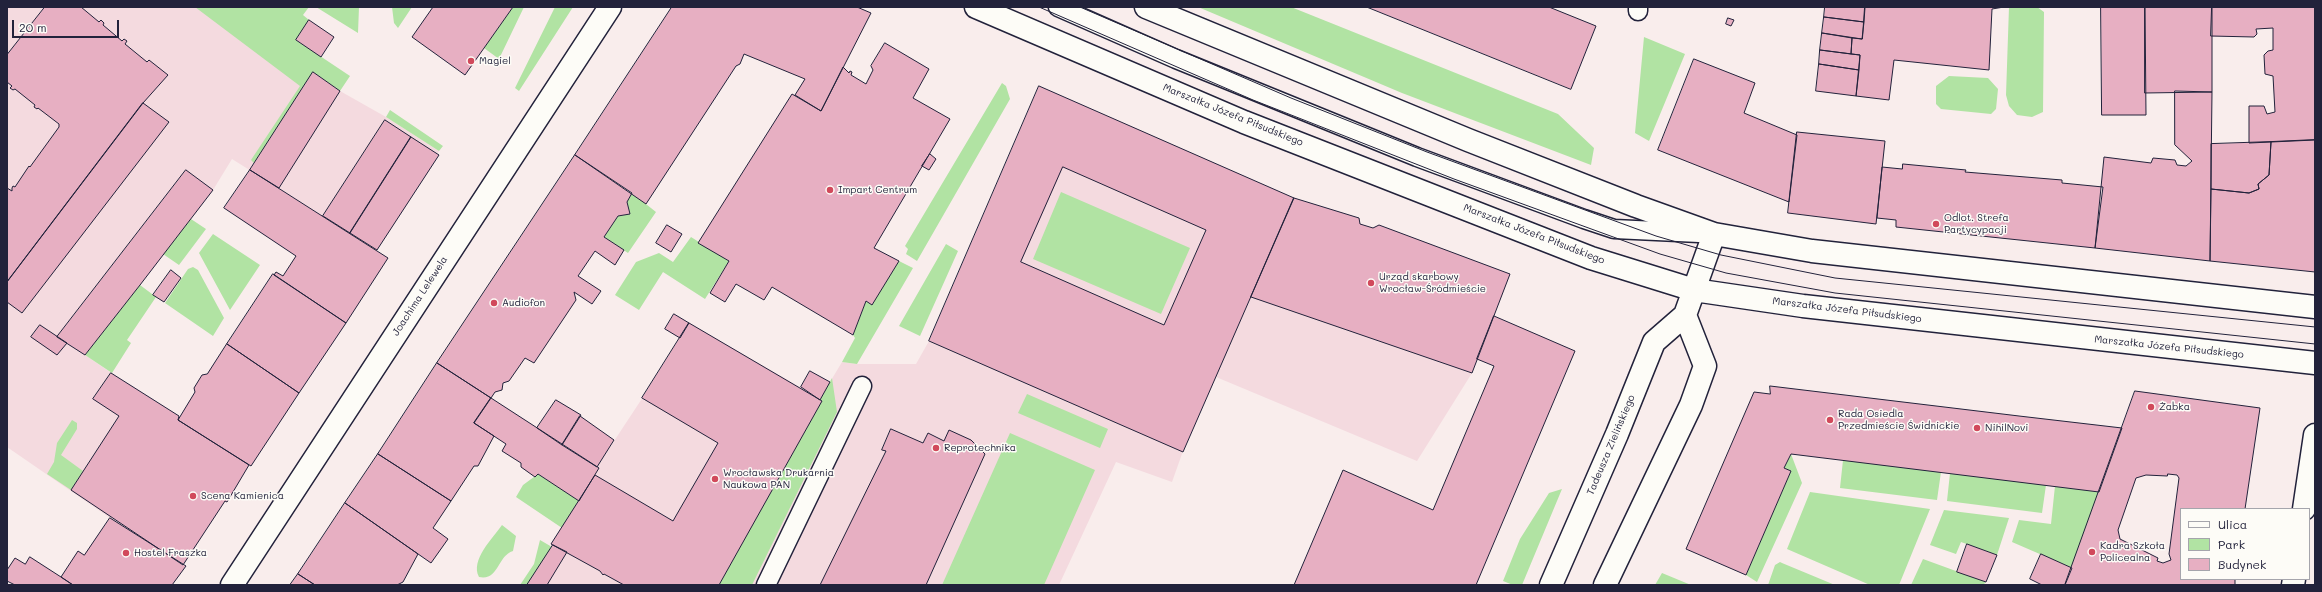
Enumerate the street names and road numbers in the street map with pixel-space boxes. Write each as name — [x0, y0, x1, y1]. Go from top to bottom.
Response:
street label: Marszałka Józefa Piłsudskiego — [1161, 81, 1305, 149]
street label: Marszałka Józefa Piłsudskiego — [1462, 201, 1606, 267]
street label: Joachima Lelewela — [390, 254, 450, 338]
street label: Marszałka Józefa Piłsudskiego — [1772, 295, 1922, 325]
street label: Marszałka Józefa Piłsudskiego — [2094, 333, 2244, 361]
street label: Tadeusza Zielińskiego — [1584, 393, 1638, 497]

